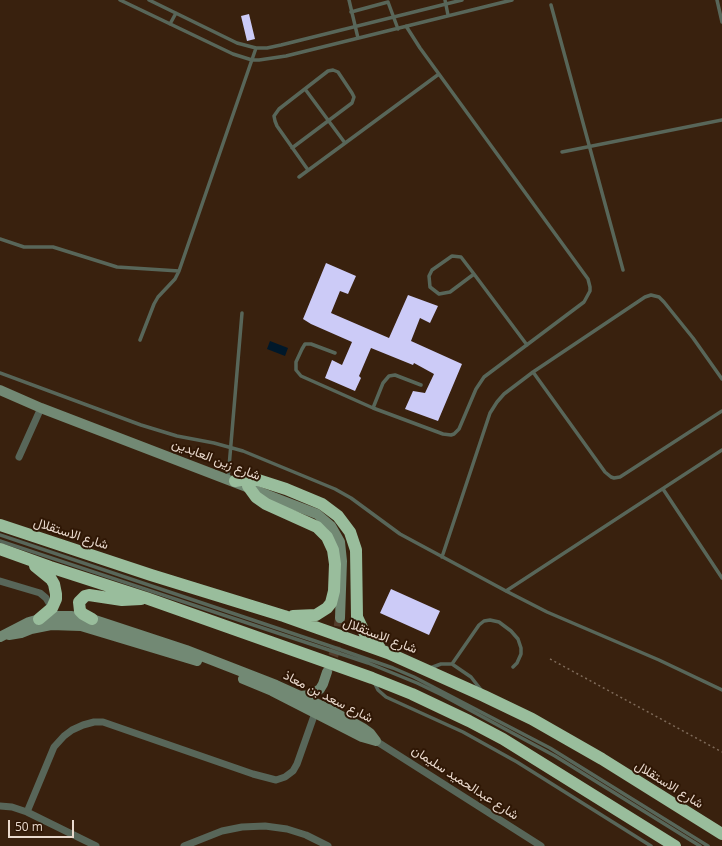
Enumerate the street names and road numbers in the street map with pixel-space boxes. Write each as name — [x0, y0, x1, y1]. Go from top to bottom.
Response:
street label: شارع زين العابدين — [170, 436, 262, 484]
street label: شارع الاستقلال — [32, 515, 110, 553]
street label: شارع الاستقلال — [341, 615, 419, 657]
street label: شارع سعد بن معاذ — [281, 668, 375, 726]
street label: شارع عبدالحميد سليمان — [409, 743, 521, 823]
street label: شارع الاستقلال — [632, 758, 706, 812]

